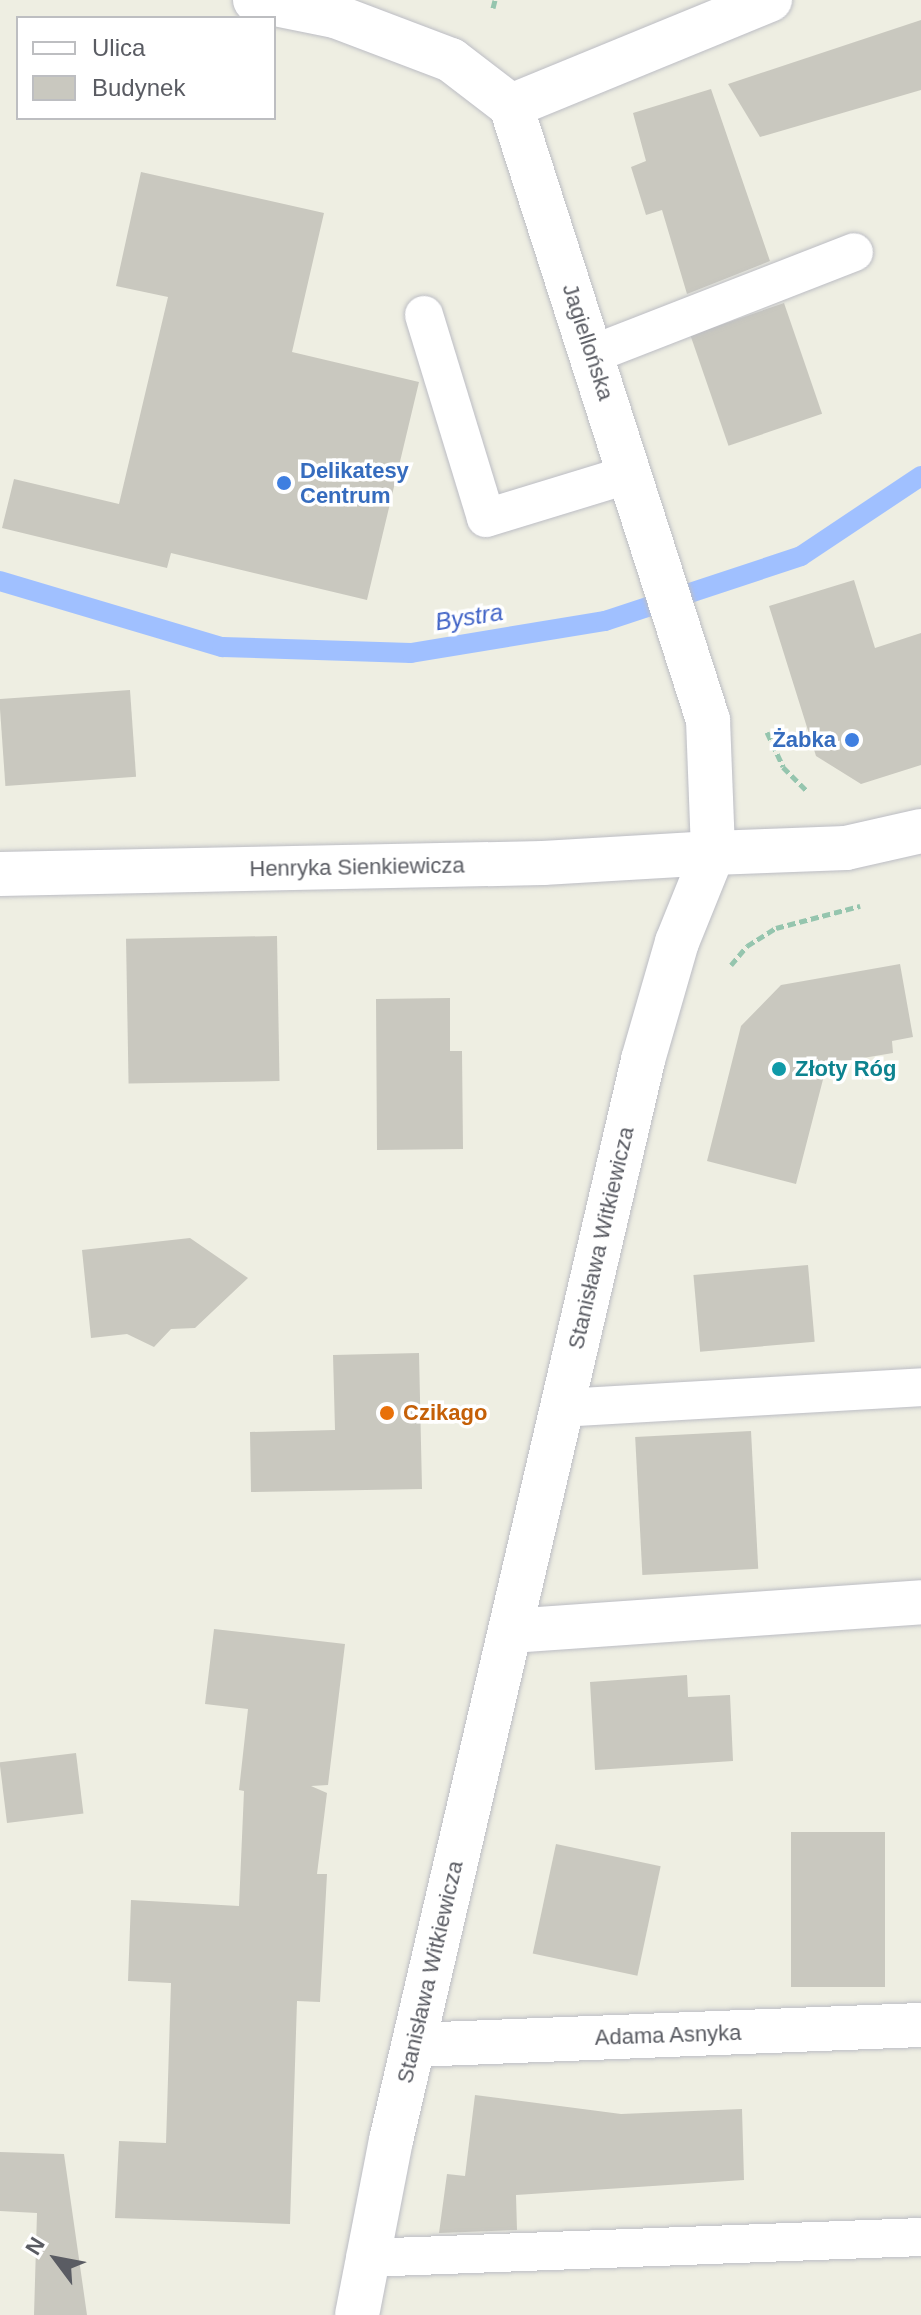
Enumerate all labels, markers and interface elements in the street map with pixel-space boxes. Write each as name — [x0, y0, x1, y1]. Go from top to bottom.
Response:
legend — [16, 16, 276, 120]
text: Ulica — [92, 34, 145, 61]
text: Budynek — [92, 74, 185, 101]
street label: Jagiellońska — [557, 280, 619, 404]
place label: Delikatesy Centrum — [300, 457, 409, 508]
marker: Delikatesy Centrum — [275, 474, 293, 492]
water label: Bystra — [433, 597, 505, 637]
place label: Żabka — [772, 727, 836, 753]
marker: Żabka — [843, 731, 861, 749]
street label: Henryka Sienkiewicza — [249, 852, 465, 882]
place label: Złoty Róg — [795, 1056, 896, 1082]
marker: Złoty Róg — [770, 1060, 788, 1078]
street label: Stanisława Witkiewicza — [563, 1124, 639, 1352]
place label: Czikago — [403, 1400, 487, 1426]
marker: Czikago — [378, 1404, 396, 1422]
street label: Stanisława Witkiewicza — [392, 1858, 468, 2086]
street label: Adama Asnyka — [594, 2019, 742, 2051]
north arrow — [16, 2219, 96, 2299]
text: N — [20, 2233, 50, 2259]

